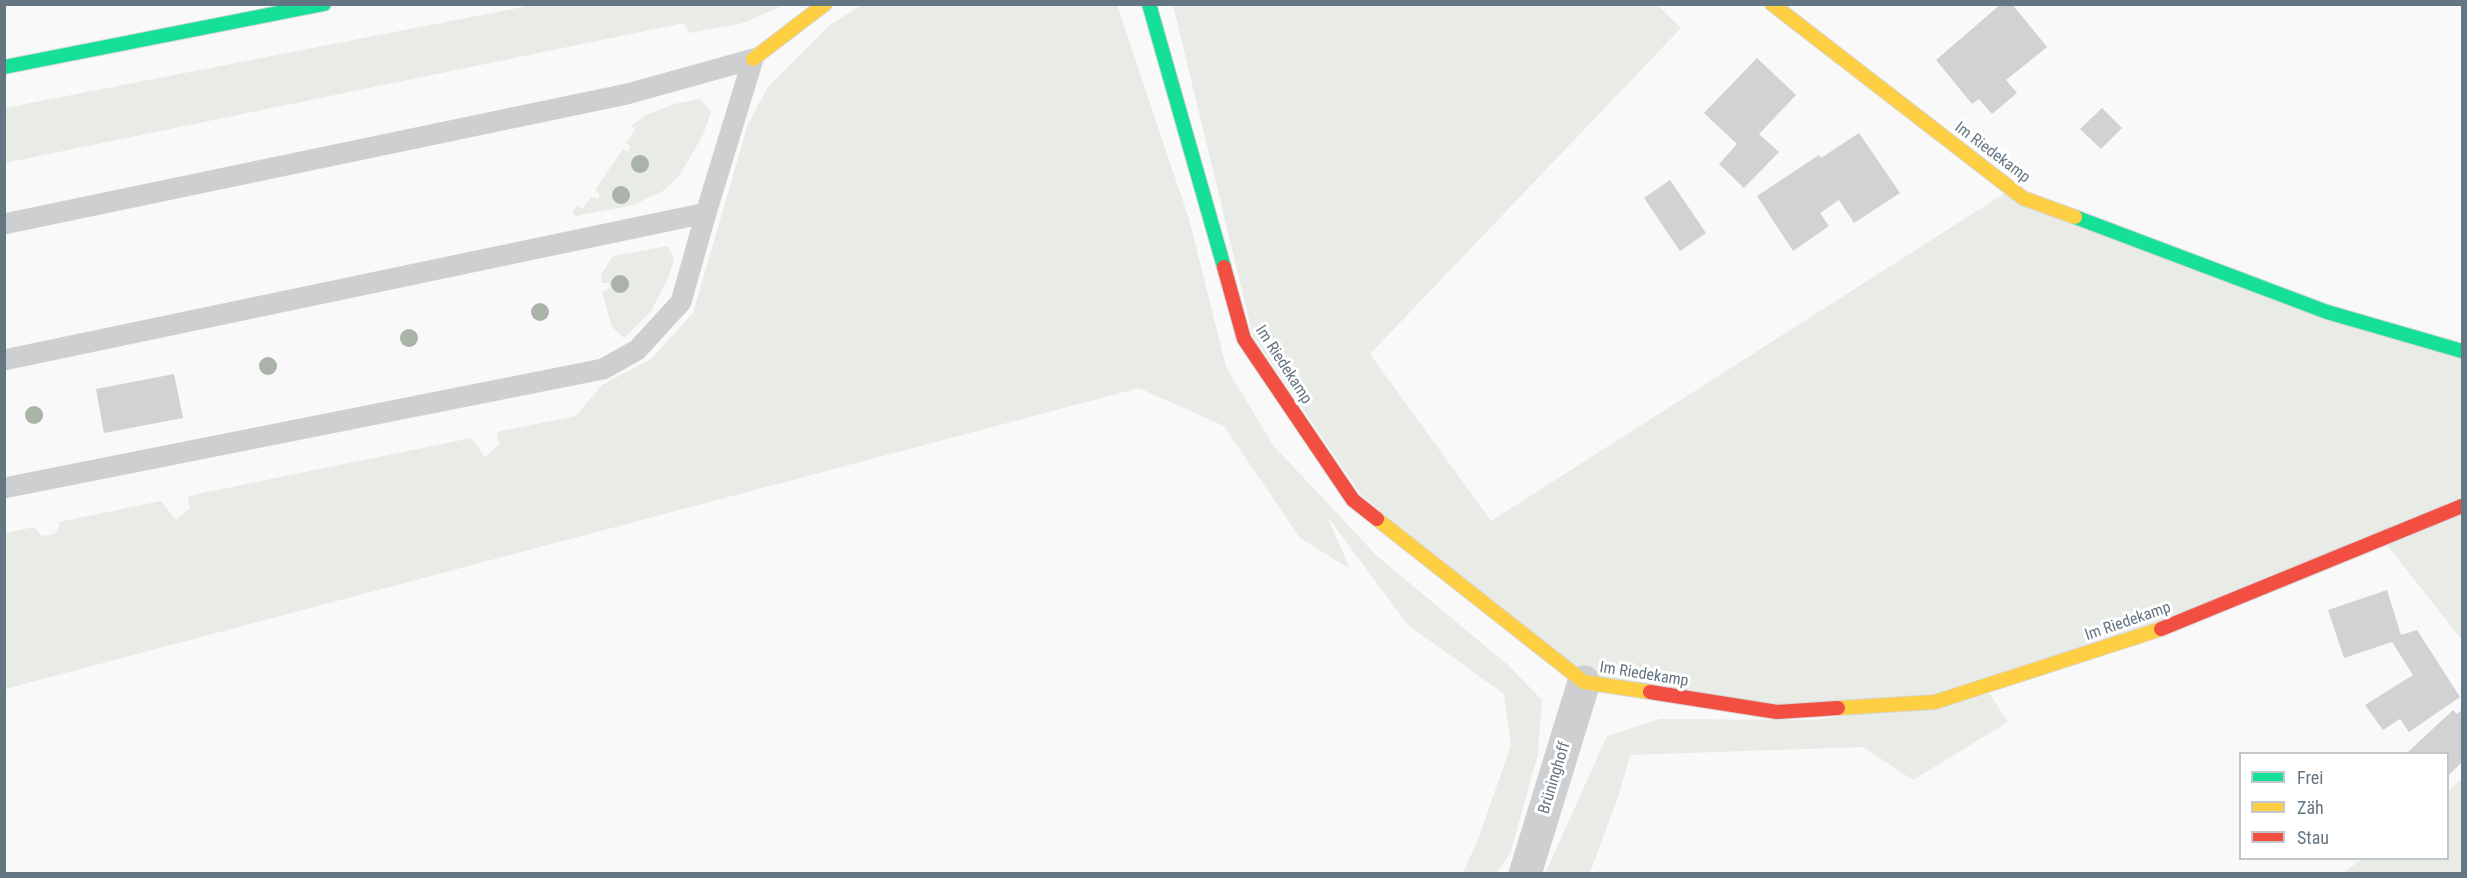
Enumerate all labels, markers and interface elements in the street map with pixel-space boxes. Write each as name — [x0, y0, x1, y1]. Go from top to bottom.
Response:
street label: Im Riedekamp — [1950, 118, 2034, 188]
street label: Im Riedekamp — [1251, 322, 1315, 408]
street label: Im Riedekamp — [2082, 598, 2174, 646]
street label: Im Riedekamp — [1598, 659, 1690, 691]
street label: Brüninghoff — [1535, 740, 1575, 816]
legend — [2239, 752, 2449, 860]
text: Frei — [2297, 767, 2323, 788]
text: Zäh — [2297, 797, 2324, 818]
text: Stau — [2297, 827, 2329, 848]

